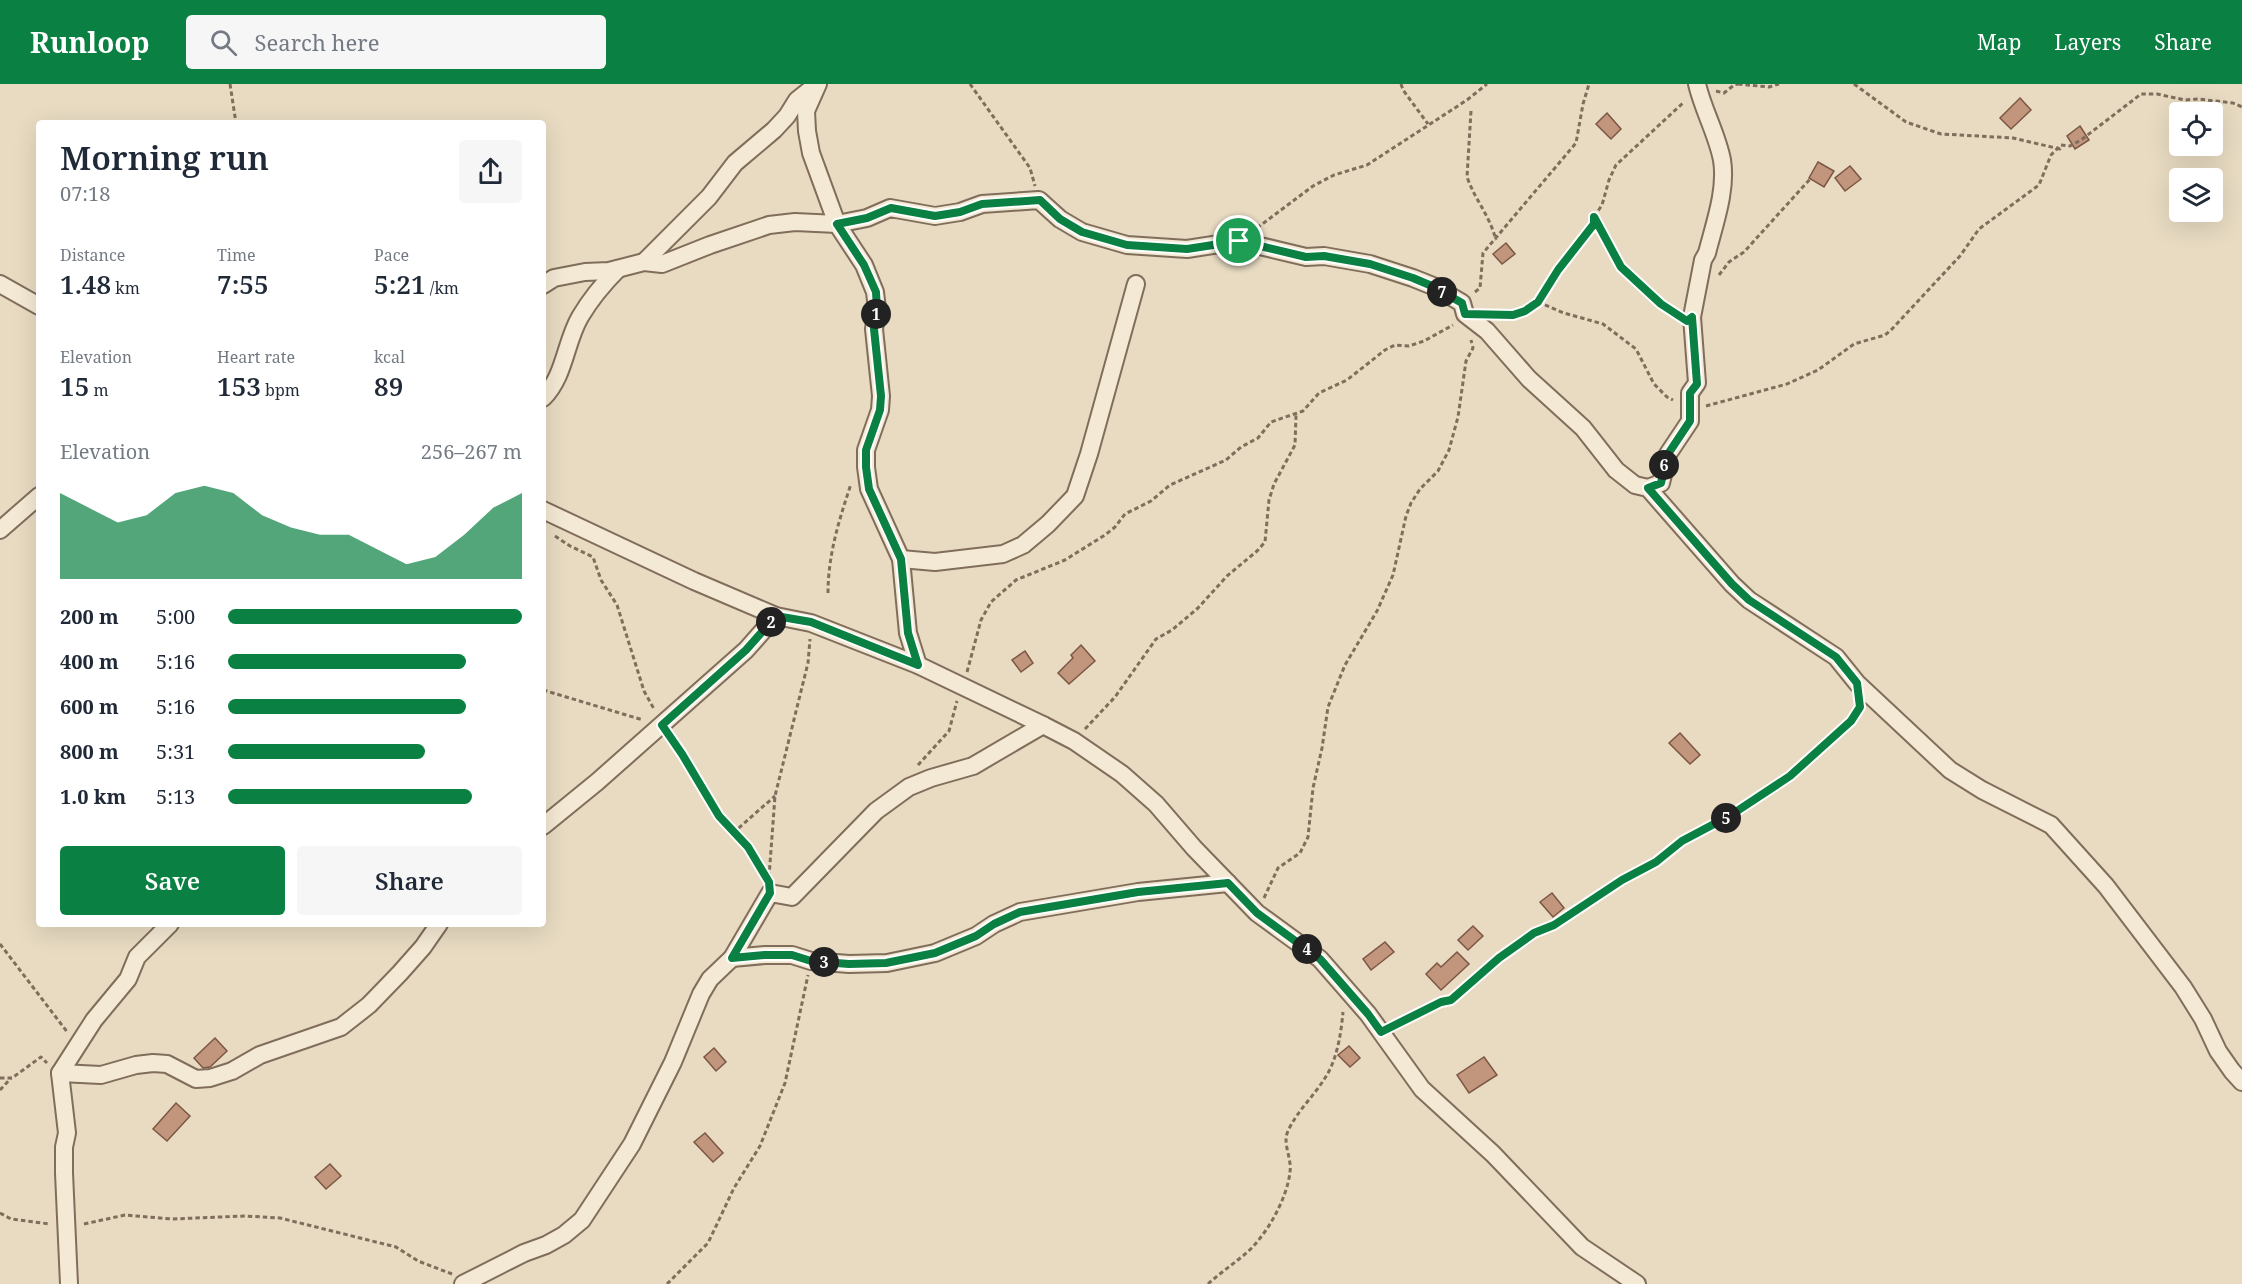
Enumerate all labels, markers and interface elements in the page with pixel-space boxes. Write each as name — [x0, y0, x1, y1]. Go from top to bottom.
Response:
search box — [186, 15, 606, 69]
text: Runloop — [30, 23, 150, 61]
icon: search — [207, 26, 240, 59]
text: Search here — [255, 27, 379, 57]
text: Map — [1977, 28, 2021, 56]
text: Layers — [2054, 28, 2121, 56]
text: Share — [2154, 28, 2212, 56]
map controls — [2169, 102, 2223, 222]
button: locate — [2169, 102, 2223, 156]
text: Morning run — [60, 135, 269, 180]
button: share — [459, 140, 522, 203]
button: layers — [2169, 168, 2223, 222]
text: 07:18 — [60, 180, 110, 207]
pin — [1213, 215, 1264, 266]
icon: arrive — [1222, 224, 1255, 257]
text: Distance — [60, 244, 125, 266]
text: Time — [217, 244, 256, 266]
text: Pace — [374, 244, 409, 266]
text: 1.48 — [60, 266, 111, 302]
text: 7:55 — [217, 266, 269, 302]
text: 5:21 — [374, 266, 426, 302]
text: km — [111, 277, 140, 299]
text: /km — [426, 277, 459, 299]
pin: 7 — [1427, 277, 1457, 307]
text: 7 — [1437, 281, 1447, 303]
pin: 1 — [861, 299, 891, 329]
text: 1 — [871, 303, 881, 325]
text: Elevation — [60, 346, 132, 368]
text: Heart rate — [217, 346, 295, 368]
text: kcal — [374, 346, 405, 368]
text: 15 — [60, 368, 89, 404]
text: 153 — [217, 368, 261, 404]
text: 89 — [374, 368, 403, 404]
text: m — [89, 379, 109, 401]
text: bpm — [261, 379, 300, 401]
text: Elevation — [60, 438, 150, 465]
text: 256–267 m — [421, 438, 522, 465]
pin: 6 — [1649, 450, 1679, 480]
text: 6 — [1659, 454, 1669, 476]
text: 200 m — [60, 603, 119, 630]
text: 5:00 — [156, 603, 195, 630]
pin: 2 — [756, 607, 786, 637]
text: 2 — [766, 611, 776, 633]
text: 400 m — [60, 648, 119, 675]
text: 5:16 — [156, 648, 195, 675]
text: 600 m — [60, 693, 119, 720]
text: 5:16 — [156, 693, 195, 720]
text: 800 m — [60, 738, 119, 765]
text: 5:31 — [156, 738, 195, 765]
text: 1.0 km — [60, 783, 126, 810]
text: 5:13 — [156, 783, 195, 810]
pin: 5 — [1711, 803, 1741, 833]
text: 5 — [1721, 807, 1731, 829]
button: Save — [60, 846, 285, 915]
button: Share — [297, 846, 522, 915]
pin: 4 — [1292, 934, 1322, 964]
text: 4 — [1302, 938, 1312, 960]
pin: 3 — [809, 947, 839, 977]
text: 3 — [819, 951, 829, 973]

